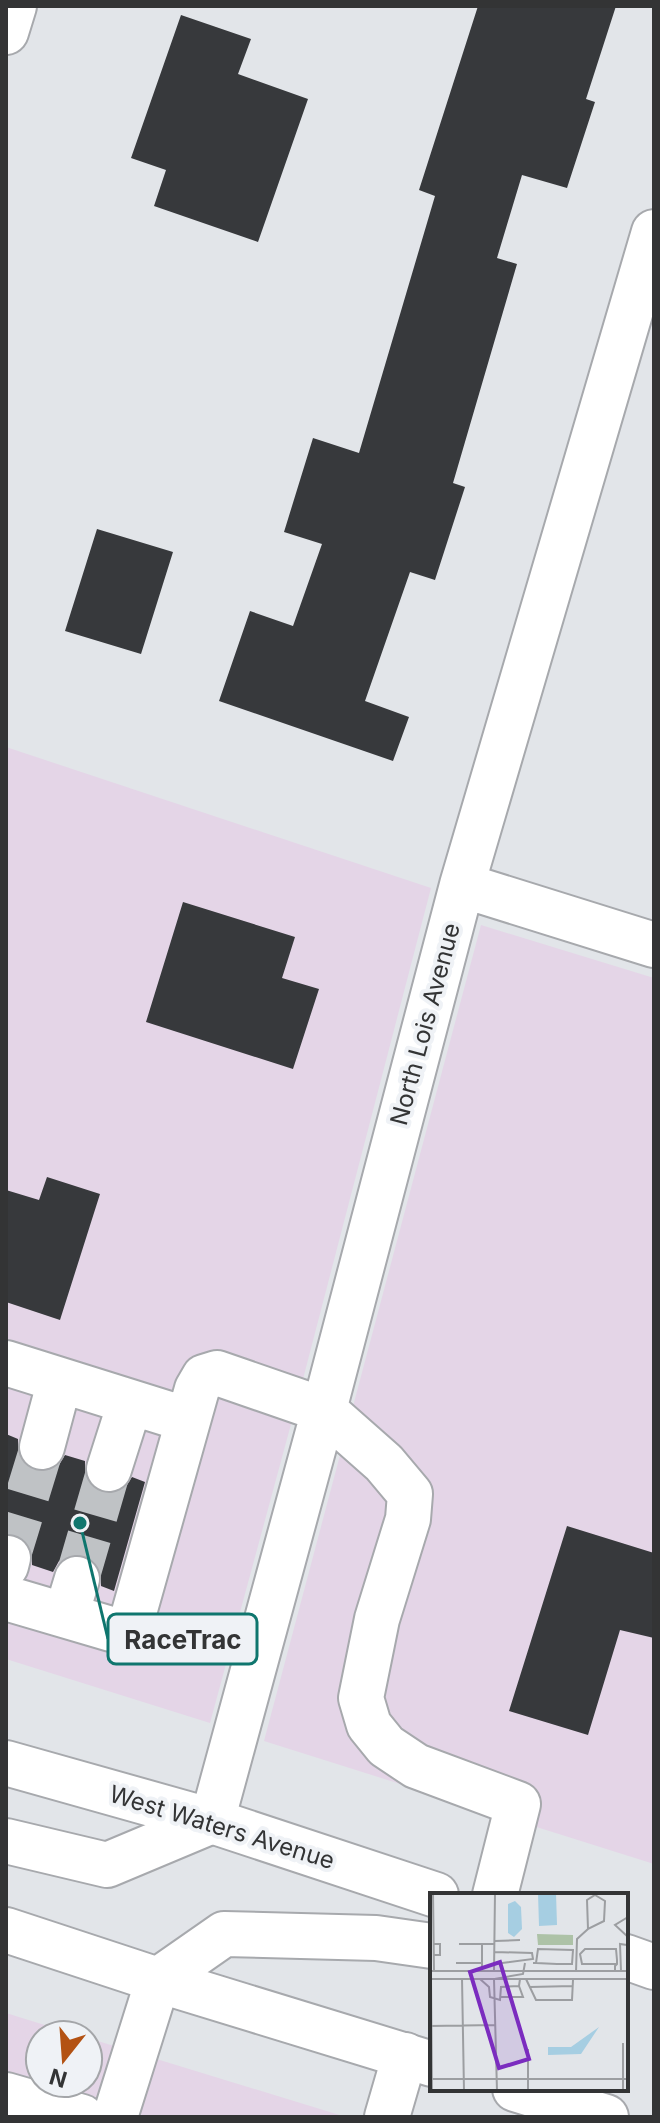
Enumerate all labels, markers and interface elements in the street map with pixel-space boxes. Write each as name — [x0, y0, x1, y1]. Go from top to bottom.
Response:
street label: North Lois Avenue — [384, 920, 466, 1128]
callout: RaceTrac — [108, 1614, 257, 1664]
text: RaceTrac — [124, 1624, 242, 1655]
street label: West Waters Avenue — [106, 1779, 338, 1875]
inset map — [430, 1893, 628, 2091]
north arrow — [24, 2019, 104, 2099]
text: N — [46, 2063, 70, 2093]

